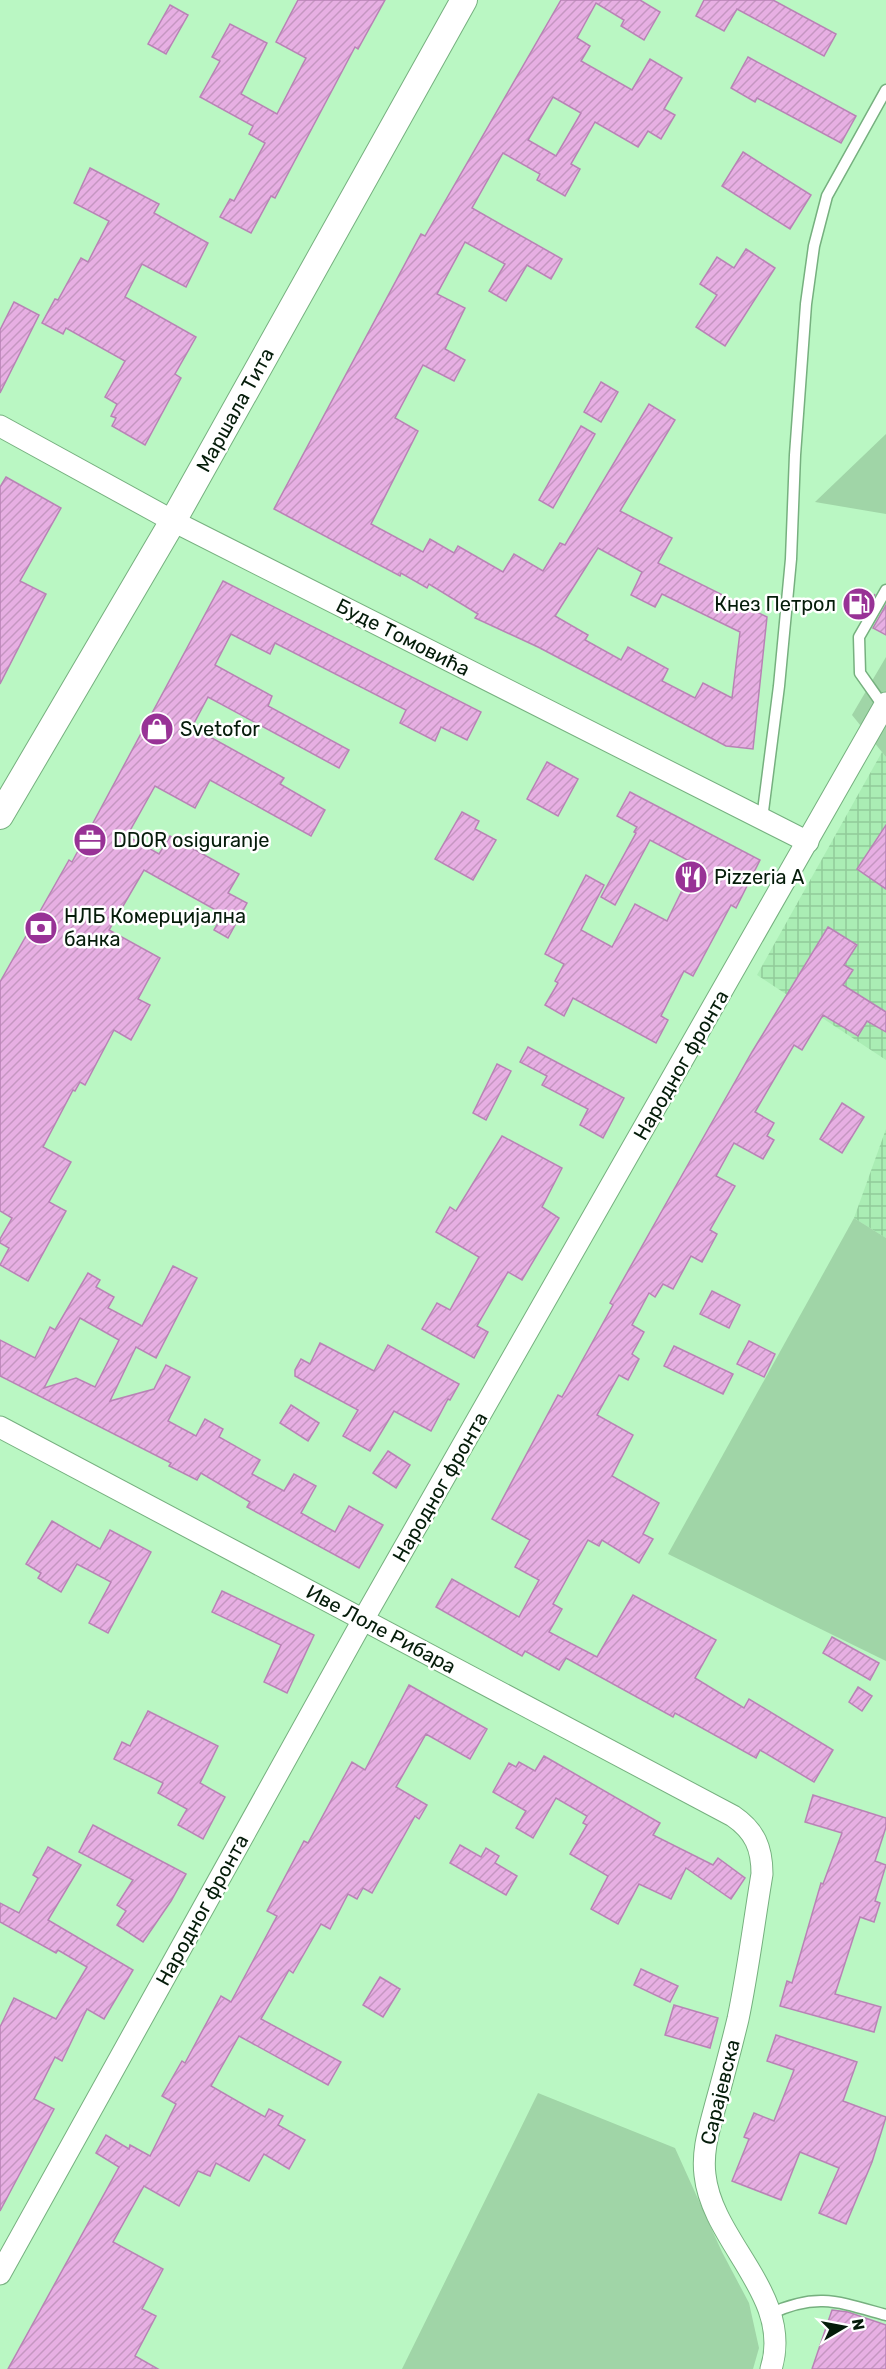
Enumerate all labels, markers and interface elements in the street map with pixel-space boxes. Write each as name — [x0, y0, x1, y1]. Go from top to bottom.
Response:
street label: Маршала Тита — [191, 344, 279, 476]
fuel station icon: Кнез Петрол — [841, 586, 877, 622]
place label: Кнез Петрол — [714, 592, 836, 616]
street label: Буде Томовића — [332, 593, 474, 681]
shop icon: Svetofor — [139, 711, 175, 747]
place label: Svetofor — [180, 717, 260, 741]
office icon: DDOR osiguranje — [72, 822, 108, 858]
place label: DDOR osiguranje — [113, 828, 269, 852]
restaurant icon: Pizzeria A — [673, 859, 709, 895]
place label: Pizzeria A — [714, 865, 804, 889]
place label: НЛБ Комерцијална банка — [64, 904, 246, 951]
bank icon: НЛБ Комерцијална банка — [23, 910, 59, 946]
street label: Народног фронта — [628, 986, 734, 1144]
street label: Народног фронта — [387, 1408, 493, 1566]
street label: Иве Лоле Рибара — [302, 1579, 460, 1679]
street label: Народног фронта — [151, 1830, 253, 1990]
street label: Сарајевска — [695, 2037, 745, 2147]
north arrow — [814, 2297, 874, 2357]
text: N — [848, 2317, 869, 2332]

